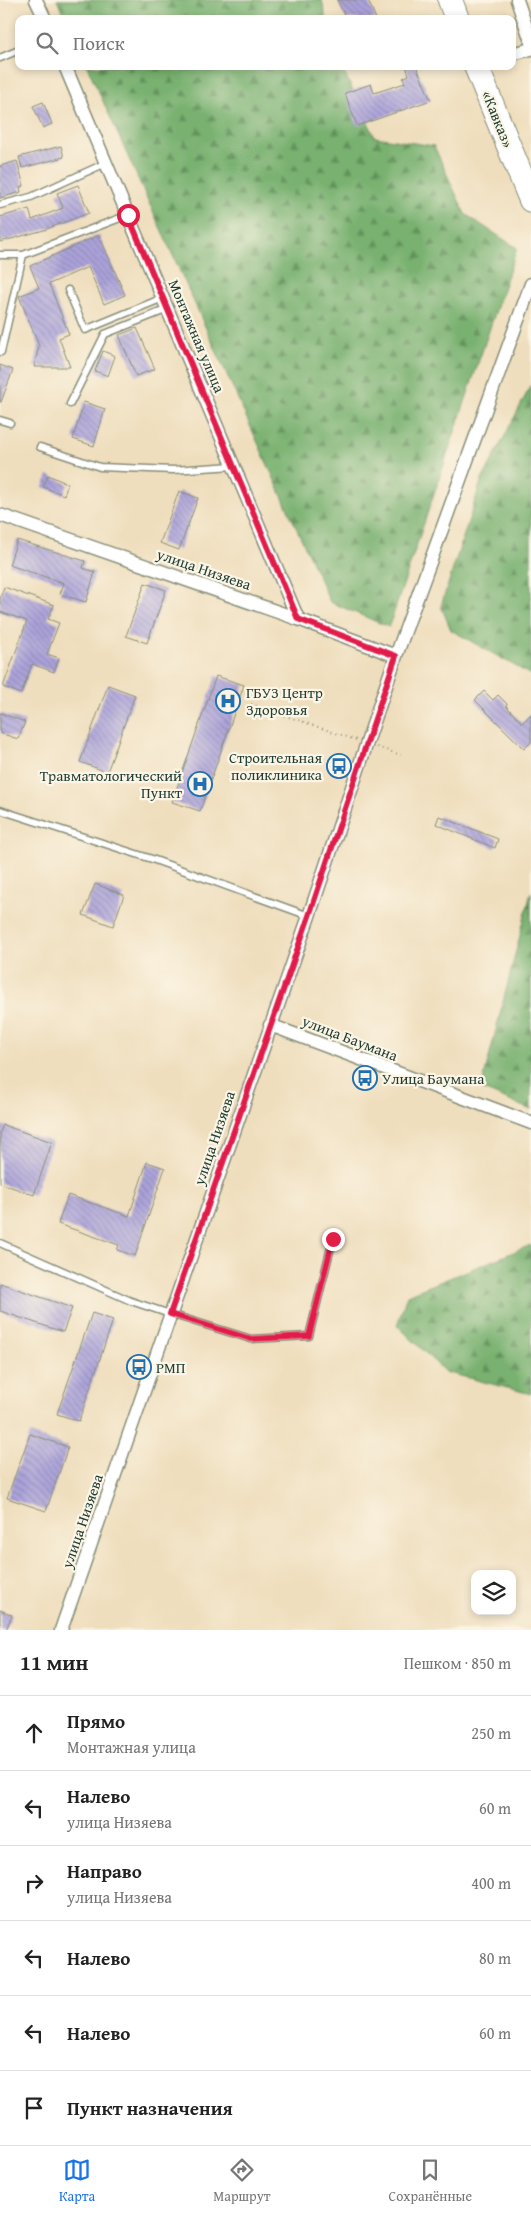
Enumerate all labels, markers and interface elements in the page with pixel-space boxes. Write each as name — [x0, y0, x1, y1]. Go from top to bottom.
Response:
search box — [15, 15, 516, 70]
icon: search — [33, 29, 61, 57]
text: Поиск — [73, 29, 125, 57]
street label: «Кавказ» — [477, 87, 519, 151]
route start — [117, 204, 140, 227]
street label: Монтажная улица — [164, 276, 231, 396]
street label: улица Низяева — [153, 543, 255, 595]
place label: ГБУЗ Центр Здоровья — [246, 682, 323, 720]
hospital icon: ГБУЗ Центр Здоровья — [215, 688, 241, 714]
place label: Строительная поликлиника — [229, 747, 323, 785]
bus stop icon: Строительная поликлиника — [326, 753, 352, 779]
place label: Травматологический Пункт — [40, 765, 183, 803]
hospital icon: Травматологический Пункт — [187, 771, 213, 797]
street label: улица Баумана — [298, 1010, 402, 1066]
bus stop icon: Улица Баумана — [352, 1065, 378, 1091]
place label: Улица Баумана — [382, 1068, 485, 1089]
street label: улица Низяева — [188, 1087, 240, 1189]
route end — [322, 1228, 345, 1251]
bus stop icon: РМП — [126, 1354, 152, 1380]
place label: РМП — [156, 1357, 186, 1378]
street label: улица Низяева — [56, 1470, 108, 1572]
map controls — [471, 1570, 516, 1615]
button: layers — [471, 1570, 516, 1615]
text: 11 мин — [20, 1647, 88, 1678]
text: Пешком · 850 m — [404, 1651, 511, 1675]
text: Прямо — [67, 1707, 125, 1735]
icon: ahead — [20, 1719, 48, 1747]
text: 250 m — [471, 1721, 511, 1745]
text: Монтажная улица — [67, 1735, 196, 1759]
text: Налево — [67, 1782, 130, 1810]
icon: left — [20, 1794, 48, 1822]
text: 60 m — [479, 1796, 511, 1820]
text: улица Низяева — [67, 1810, 172, 1834]
text: Направо — [67, 1857, 142, 1885]
icon: right — [20, 1869, 48, 1897]
text: 400 m — [471, 1871, 511, 1895]
text: улица Низяева — [67, 1885, 172, 1909]
icon: left — [20, 1944, 48, 1972]
text: Налево — [67, 1944, 130, 1972]
text: 80 m — [479, 1946, 511, 1970]
icon: left — [20, 2019, 48, 2047]
text: Налево — [67, 2019, 130, 2047]
text: 60 m — [479, 2021, 511, 2045]
icon: arrive — [20, 2094, 48, 2122]
text: Пункт назначения — [67, 2094, 233, 2122]
tab: Карта — [59, 2156, 95, 2206]
tab: Маршрут — [213, 2156, 271, 2206]
tab: Сохранённые — [389, 2156, 472, 2206]

